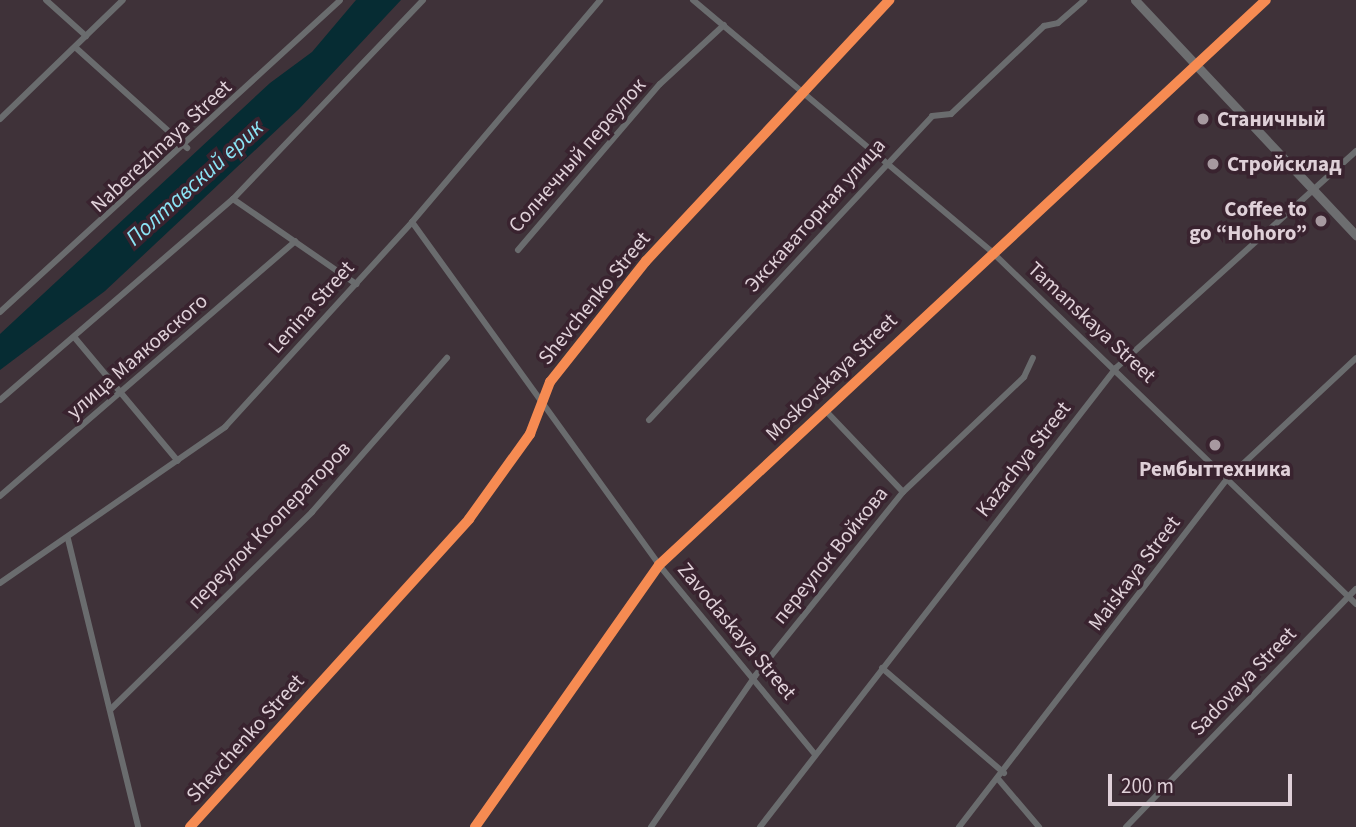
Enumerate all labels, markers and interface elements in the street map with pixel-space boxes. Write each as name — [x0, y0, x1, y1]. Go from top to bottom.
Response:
street label: Солнечный переулок — [503, 73, 651, 237]
street label: Naberezhnaya Street — [86, 74, 236, 218]
place label: Станичный — [1217, 106, 1325, 132]
marker: Станичный — [1195, 111, 1211, 127]
water label: Полтавский ерик — [121, 114, 269, 252]
street label: Экскаваторная улица — [739, 133, 891, 297]
place label: Стройсклад — [1227, 151, 1341, 177]
marker: Стройсклад — [1205, 156, 1221, 172]
place label: Coffee to go “Hohoro” — [1189, 196, 1307, 246]
marker: Coffee to go “Hohoro” — [1313, 213, 1329, 229]
street label: Shevchenko Street — [533, 226, 655, 370]
street label: Lenina Street — [263, 256, 359, 358]
street label: Tamanskaya Street — [1023, 256, 1161, 388]
street label: улица Маяковского — [62, 288, 212, 424]
street label: Moskovskaya Street — [760, 308, 902, 446]
street label: Kazachya Street — [970, 396, 1076, 522]
street label: переулок Кооператоров — [182, 436, 356, 614]
marker: Рембыттехника — [1207, 437, 1223, 453]
place label: Рембыттехника — [1139, 456, 1291, 482]
street label: переулок Войкова — [767, 481, 893, 629]
street label: Maiskaya Street — [1083, 511, 1185, 635]
street label: Zavodaskaya Street — [672, 557, 802, 705]
street label: Sadovaya Street — [1185, 621, 1301, 741]
street label: Shevchenko Street — [181, 669, 309, 807]
scale bar — [1111, 760, 1295, 804]
text: 200 m — [1121, 771, 1174, 801]

